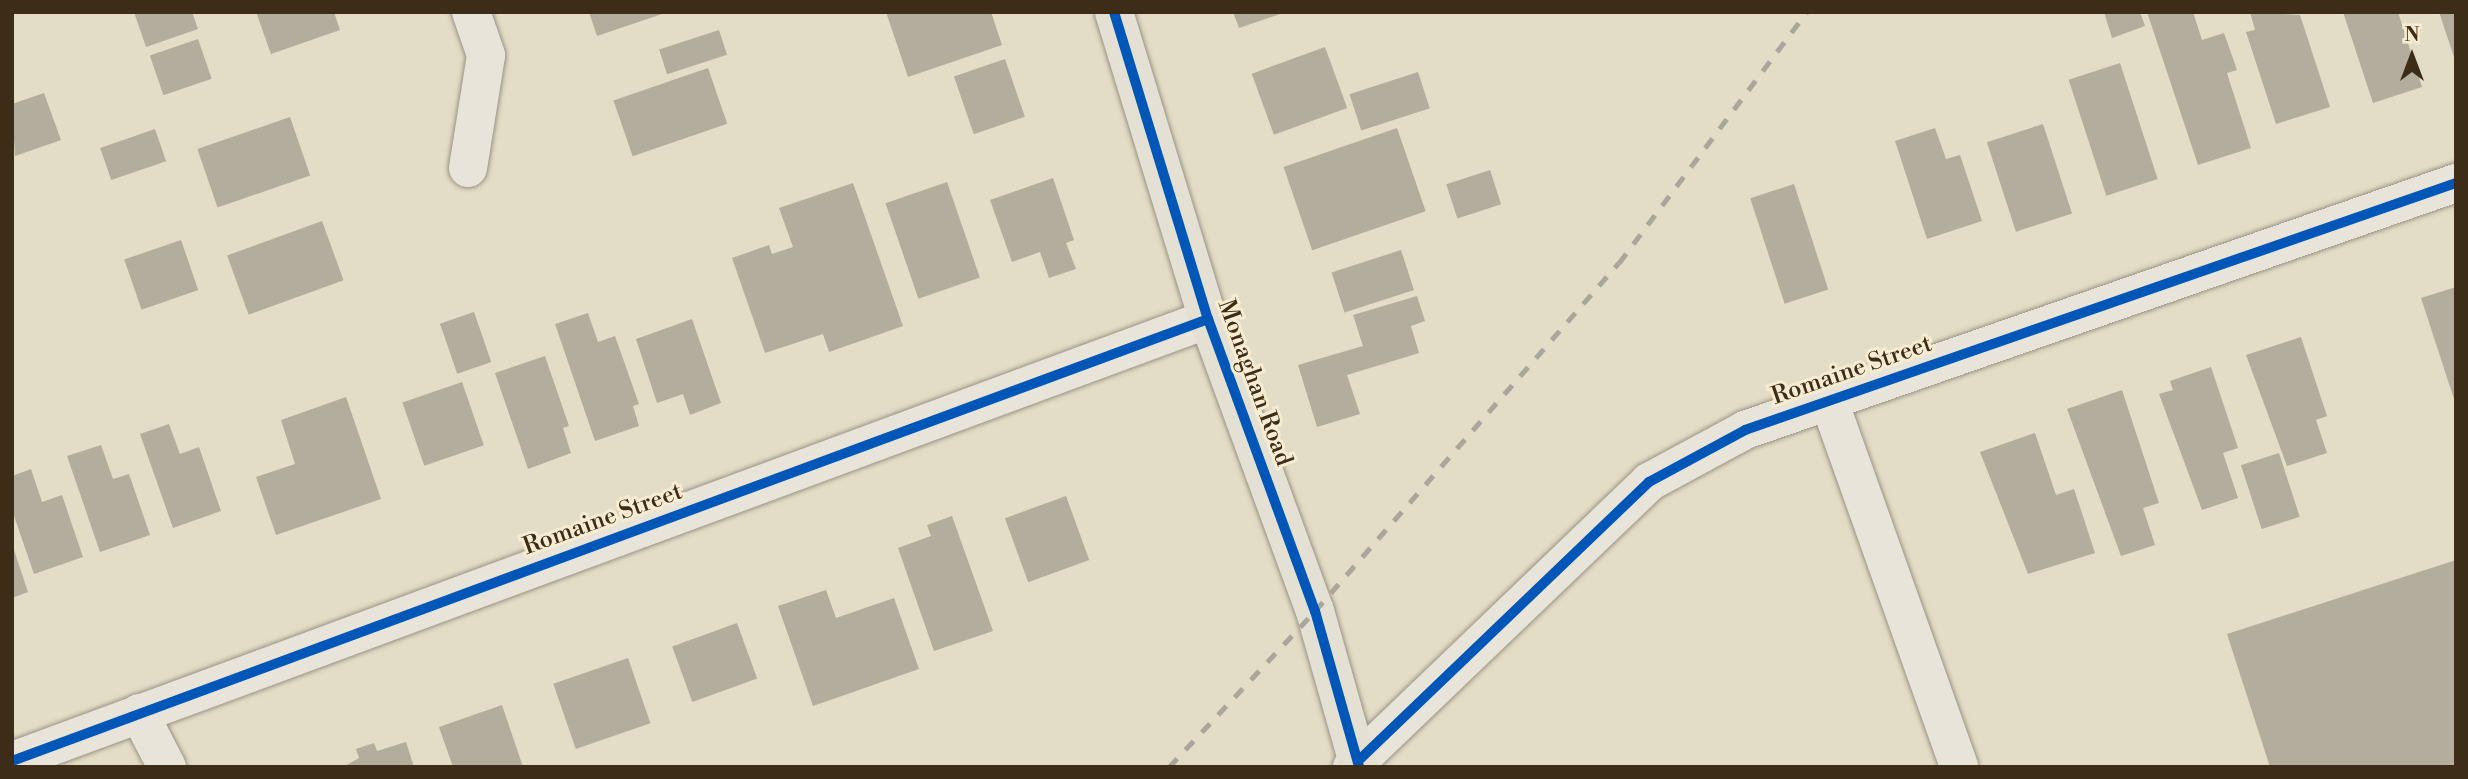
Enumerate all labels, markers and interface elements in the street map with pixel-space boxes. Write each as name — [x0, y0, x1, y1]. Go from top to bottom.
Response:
north arrow — [2377, 21, 2447, 91]
text: N — [2404, 23, 2420, 47]
street label: Monaghan Road — [1211, 296, 1297, 470]
street label: Romaine Street — [1768, 330, 1936, 412]
street label: Romaine Street — [519, 478, 687, 562]

